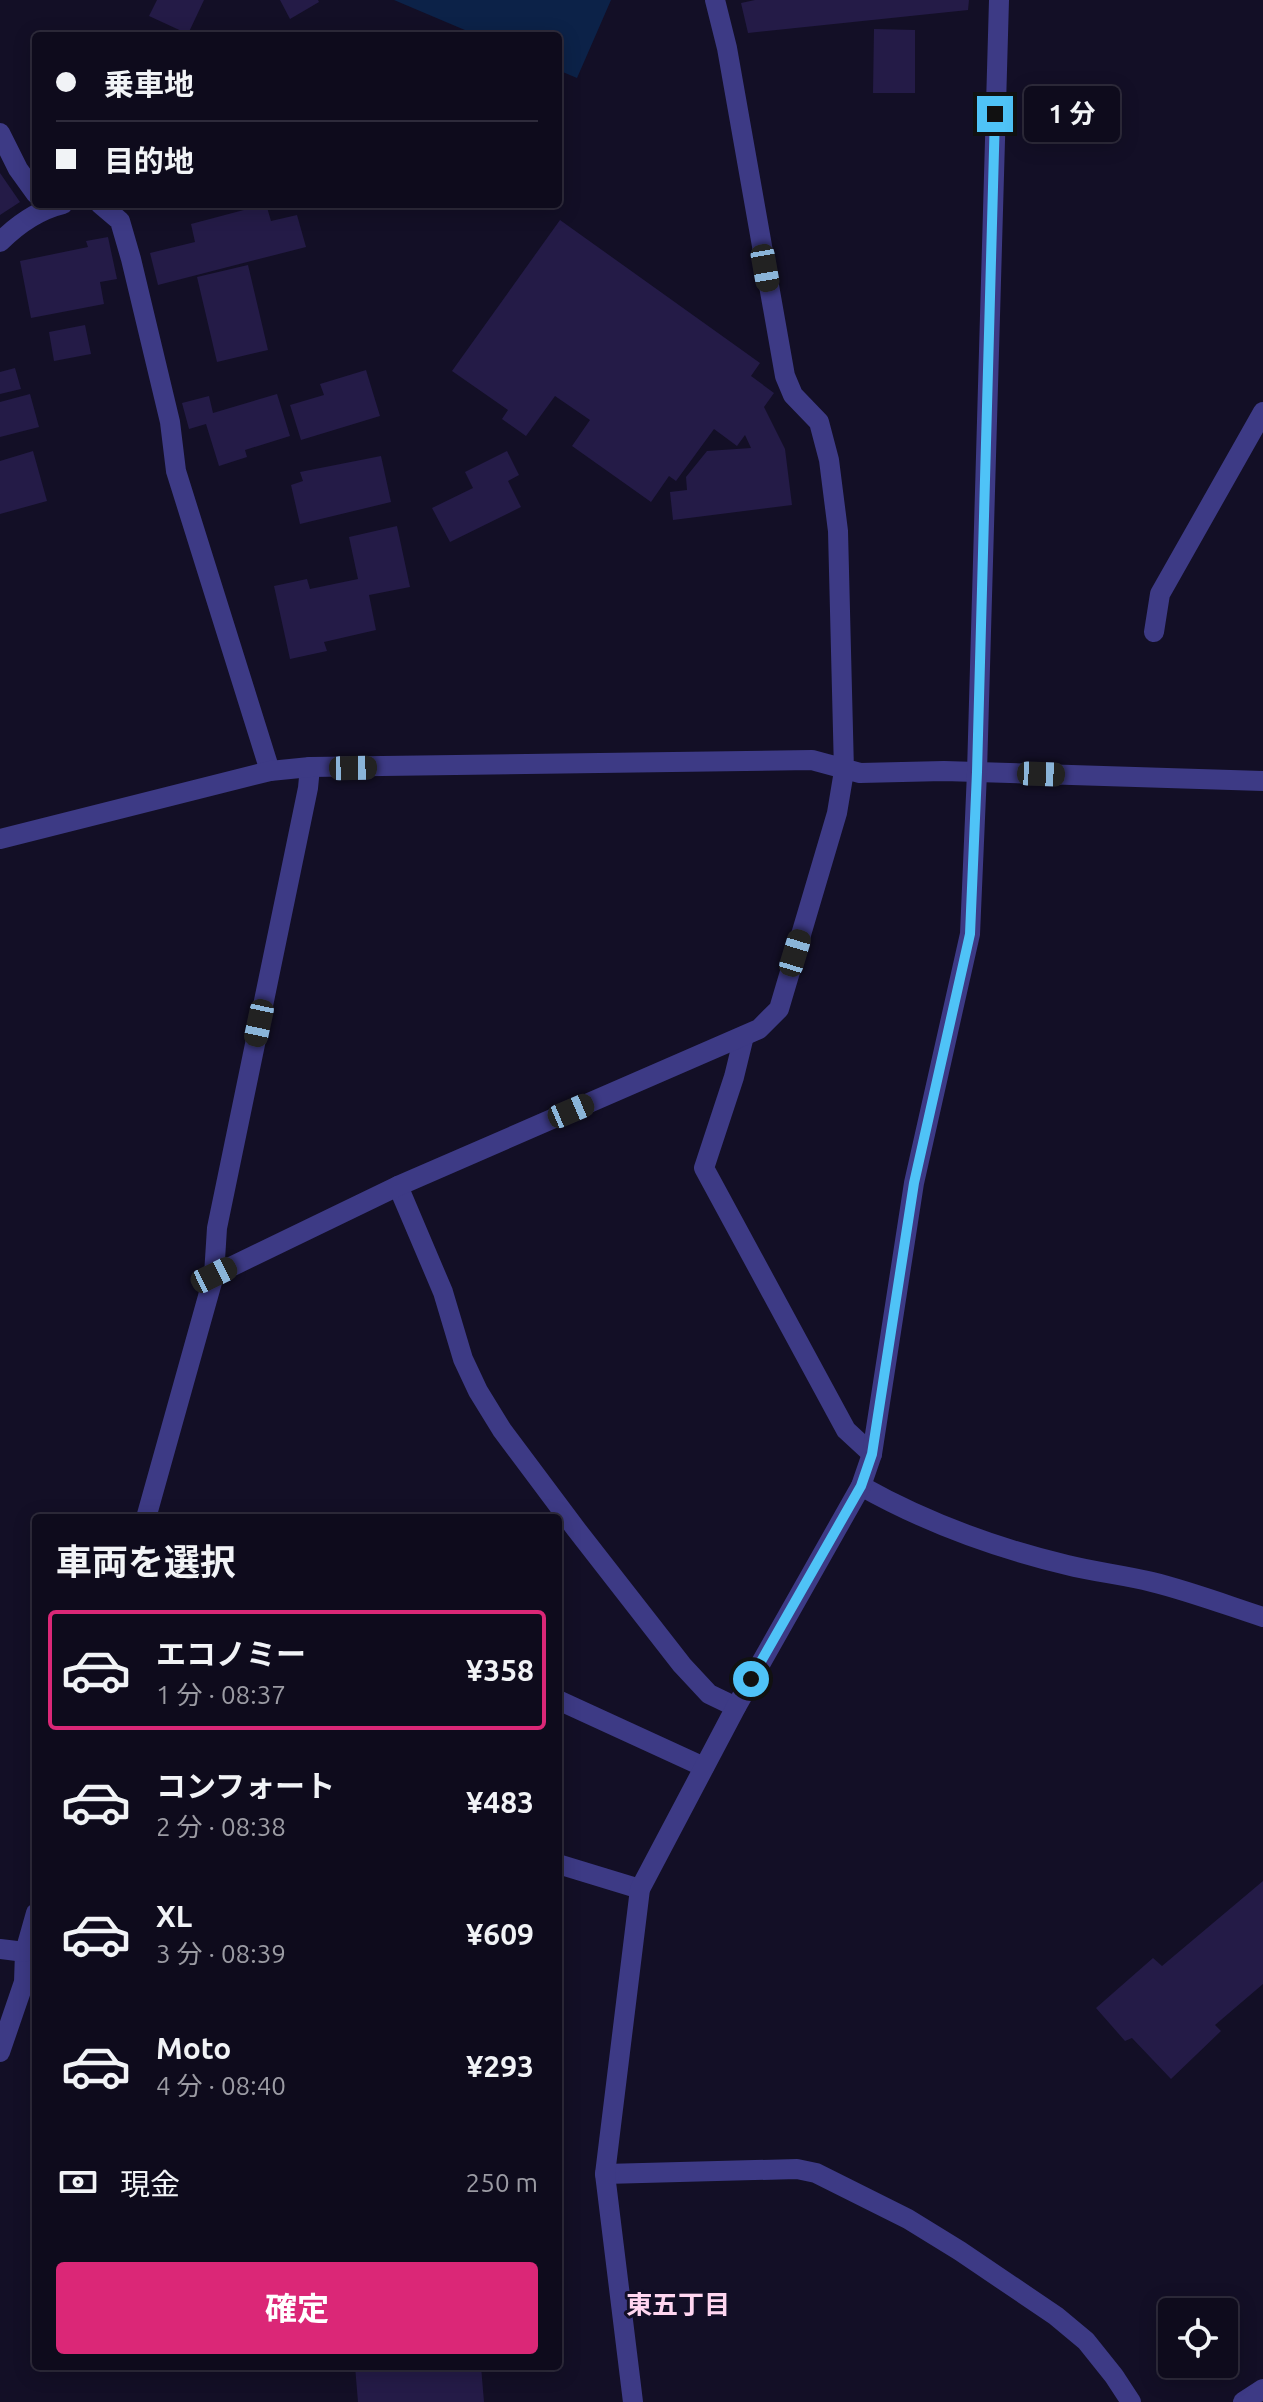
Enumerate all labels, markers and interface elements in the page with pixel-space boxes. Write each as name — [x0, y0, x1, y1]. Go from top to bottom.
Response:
text: 乗車地 — [104, 67, 194, 101]
callout: 1 分 — [1023, 86, 1119, 142]
route end — [977, 96, 1013, 132]
text: 1 分 — [1049, 99, 1095, 128]
text: 目的地 — [104, 144, 194, 178]
car — [749, 242, 781, 294]
car — [329, 756, 377, 780]
car — [1017, 761, 1065, 787]
car — [777, 927, 813, 979]
car — [242, 997, 276, 1049]
car — [544, 1091, 598, 1131]
car — [187, 1254, 241, 1296]
text: 車両を選択 — [56, 1541, 236, 1582]
icon: car — [60, 1634, 132, 1706]
text: エコノミー — [156, 1637, 306, 1671]
text: ¥358 — [466, 1653, 534, 1687]
route start — [733, 1661, 769, 1697]
text: 1 分 · 08:37 — [156, 1680, 286, 1709]
icon: car — [60, 1766, 132, 1838]
text: コンフォート — [156, 1769, 335, 1803]
text: ¥483 — [466, 1785, 534, 1819]
text: 2 分 · 08:38 — [156, 1812, 286, 1841]
icon: car — [60, 1898, 132, 1970]
text: XL — [156, 1899, 192, 1933]
text: ¥609 — [466, 1917, 534, 1951]
text: 3 分 · 08:39 — [156, 1939, 286, 1968]
icon: car — [60, 2030, 132, 2102]
text: Moto — [156, 2031, 231, 2065]
text: ¥293 — [466, 2049, 534, 2083]
text: 4 分 · 08:40 — [156, 2071, 286, 2100]
icon: cash — [56, 2160, 100, 2204]
text: 現金 — [120, 2167, 180, 2201]
text: 250 m — [466, 2168, 538, 2197]
button: 確定 — [56, 2262, 538, 2354]
district label: 東五丁目 — [626, 2290, 730, 2319]
map controls — [1158, 2298, 1238, 2378]
button: locate — [1158, 2298, 1238, 2378]

